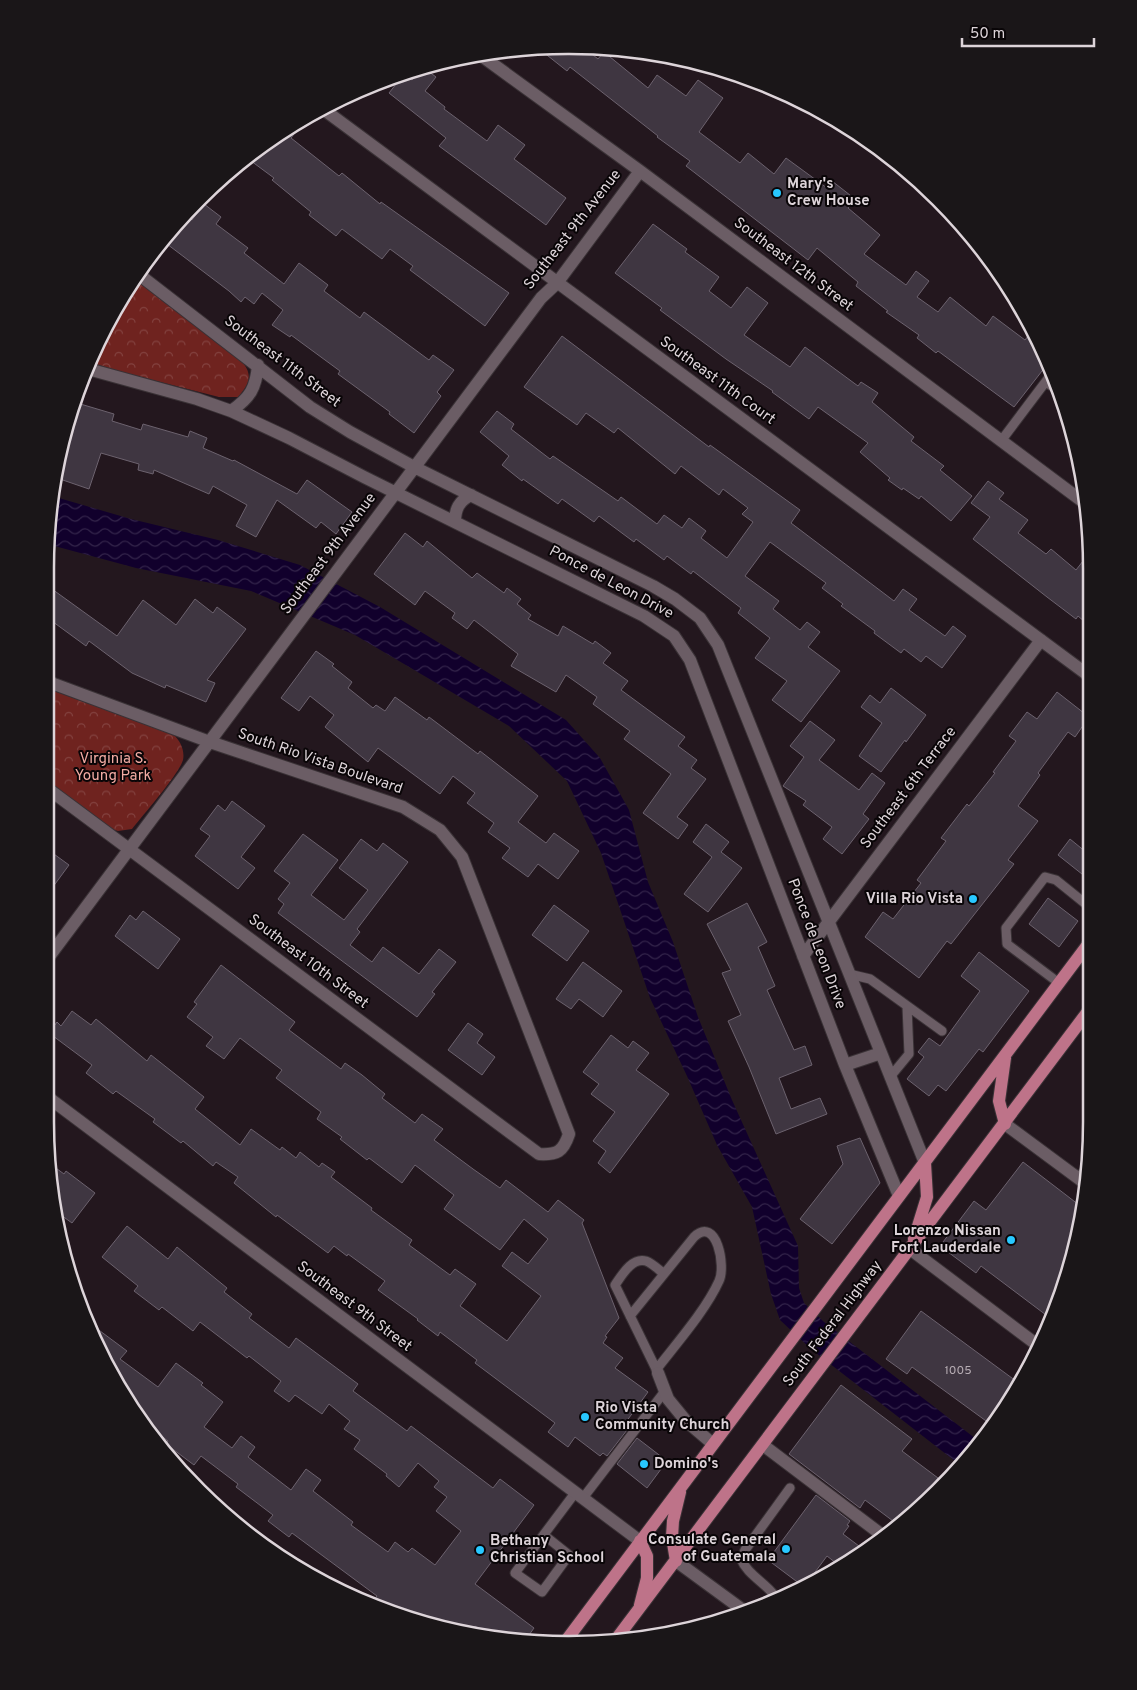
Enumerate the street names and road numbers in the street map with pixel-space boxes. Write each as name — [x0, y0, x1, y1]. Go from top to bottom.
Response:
street label: Southeast 9th Avenue — [520, 166, 626, 294]
street label: Southeast 12th Street — [729, 214, 857, 316]
street label: Southeast 11th Street — [220, 312, 344, 412]
street label: Southeast 11th Court — [655, 333, 779, 429]
street label: Southeast 9th Avenue — [277, 489, 381, 619]
street label: Ponce de Leon Drive — [546, 542, 676, 624]
street label: Southeast 6th Terrace — [857, 723, 961, 853]
street label: South Rio Vista Boulevard — [235, 725, 405, 799]
street label: Ponce de Leon Drive — [782, 876, 850, 1012]
street label: Southeast 10th Street — [244, 911, 372, 1013]
street label: South Federal Highway — [779, 1257, 887, 1391]
street label: Southeast 9th Street — [293, 1258, 415, 1356]

